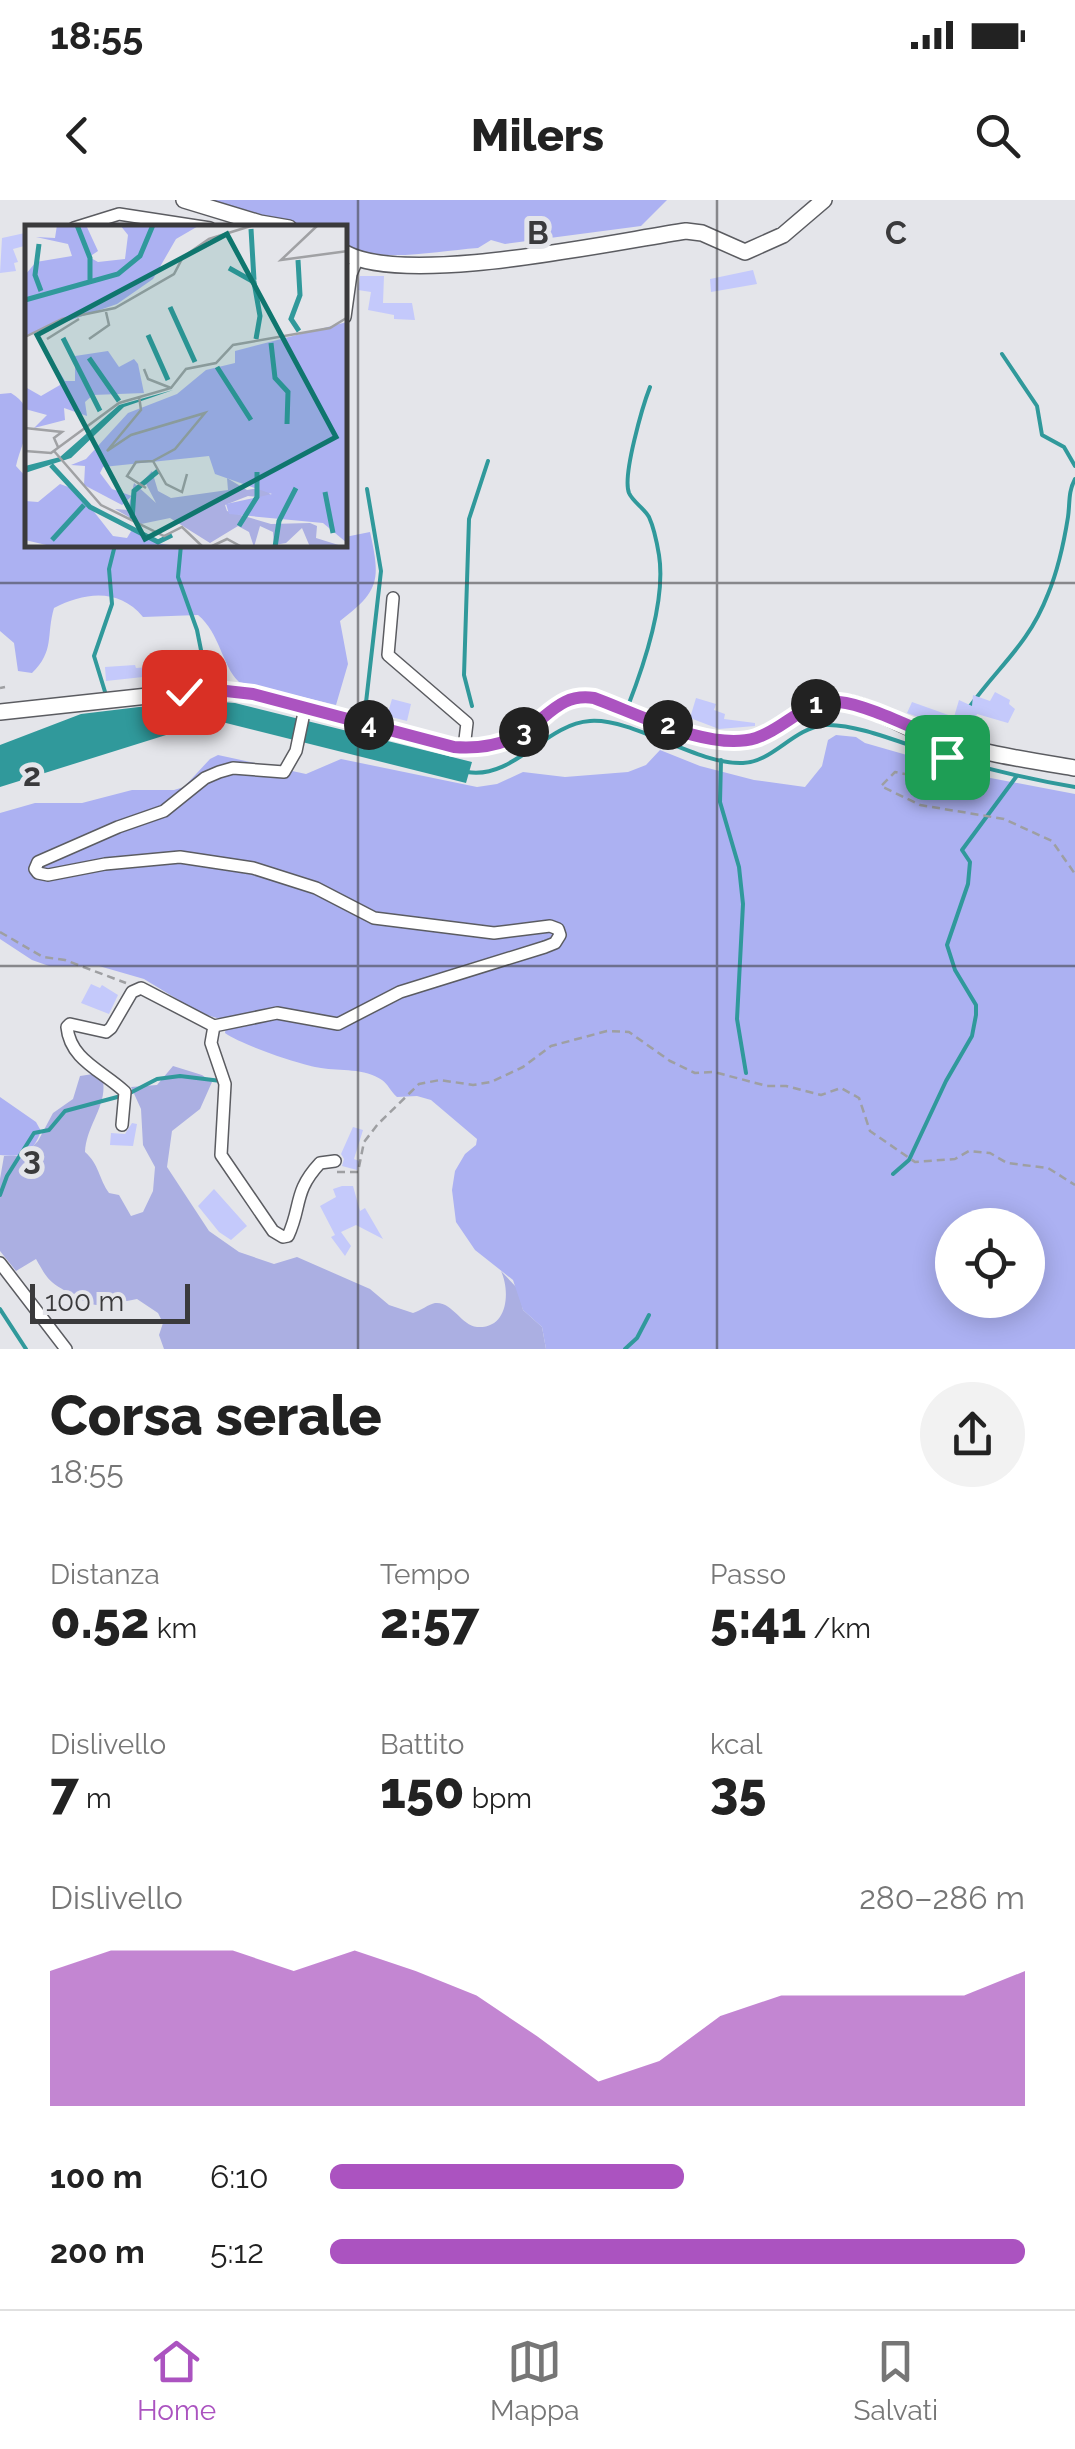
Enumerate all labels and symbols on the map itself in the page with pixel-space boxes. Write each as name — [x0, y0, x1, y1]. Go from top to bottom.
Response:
text: B — [527, 214, 549, 251]
text: C — [885, 214, 907, 251]
inset map — [25, 225, 348, 548]
pin — [142, 650, 227, 735]
pin: 1 — [791, 679, 841, 729]
pin: 4 — [344, 700, 394, 750]
pin: 2 — [643, 700, 693, 750]
pin: 3 — [499, 707, 549, 757]
pin — [905, 715, 990, 800]
text: 2 — [23, 756, 41, 793]
text: 3 — [23, 1139, 41, 1176]
scale bar — [30, 1279, 190, 1324]

